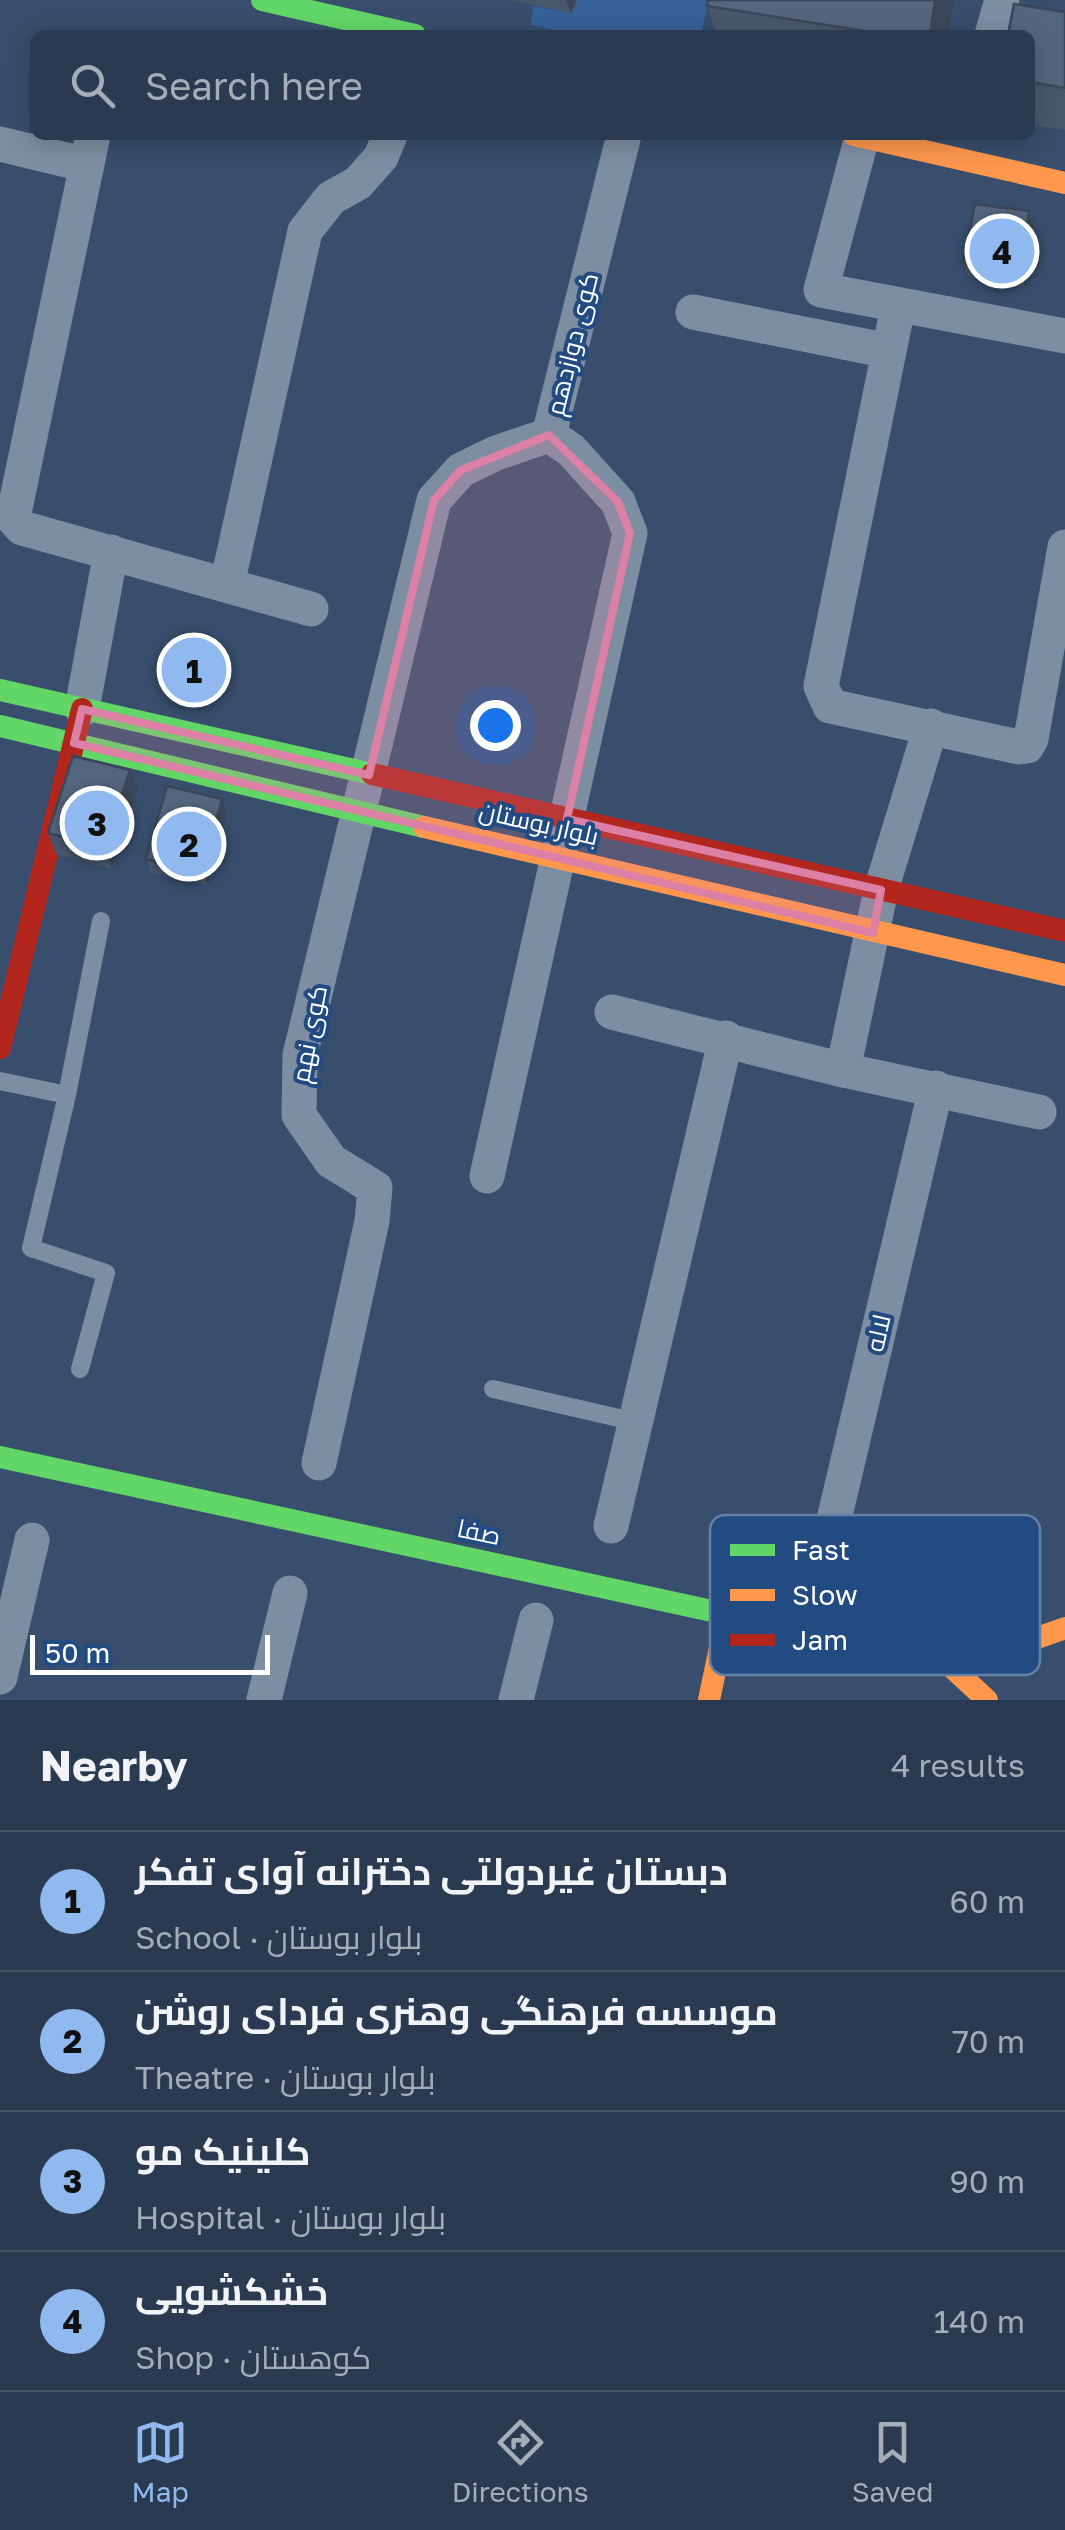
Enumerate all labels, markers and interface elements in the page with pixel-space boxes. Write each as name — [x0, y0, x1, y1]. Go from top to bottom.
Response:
search box — [30, 30, 1035, 140]
icon: search — [65, 58, 120, 113]
text: Search here — [145, 63, 363, 108]
pin: 4 — [970, 214, 1034, 288]
street label: کوی دوازدهم — [539, 269, 607, 419]
pin: 1 — [162, 632, 226, 708]
your location — [470, 700, 521, 751]
pin: 3 — [64, 786, 130, 860]
street label: بلوار بوستان — [476, 794, 602, 851]
pin: 2 — [156, 806, 222, 882]
street label: کوی نهم — [284, 983, 336, 1086]
street label: لاله — [858, 1311, 897, 1355]
street label: صفا — [454, 1512, 504, 1551]
legend — [710, 1515, 1040, 1675]
text: Fast — [792, 1533, 850, 1566]
text: Slow — [792, 1578, 858, 1611]
text: Jam — [792, 1623, 848, 1656]
scale bar — [30, 1630, 270, 1674]
text: 50 m — [45, 1636, 110, 1669]
text: Nearby — [40, 1740, 188, 1790]
text: 4 results — [891, 1746, 1025, 1784]
text: دبستان غیردولتی دخترانه آوای تفکر — [135, 1848, 728, 1893]
text: 1 — [64, 1882, 81, 1920]
text: 60 m — [949, 1882, 1025, 1920]
text: School · بلوار بوستان — [135, 1918, 422, 1956]
text: موسسه فرهنگی وهنری فردای روشن — [135, 1988, 778, 2033]
text: 2 — [63, 2022, 82, 2060]
text: 70 m — [952, 2022, 1025, 2060]
text: Theatre · بلوار بوستان — [135, 2058, 436, 2096]
text: کلینیک مو — [135, 2128, 311, 2173]
text: 3 — [63, 2162, 82, 2200]
text: 90 m — [949, 2162, 1025, 2200]
text: Hospital · بلوار بوستان — [135, 2198, 446, 2236]
text: خشکشویی — [135, 2268, 328, 2313]
text: 4 — [62, 2302, 83, 2340]
text: 140 m — [934, 2302, 1025, 2340]
text: Shop · کوهستان — [135, 2338, 371, 2376]
tab: Map — [132, 2415, 189, 2508]
tab: Directions — [452, 2415, 589, 2508]
tab: Saved — [852, 2415, 933, 2508]

